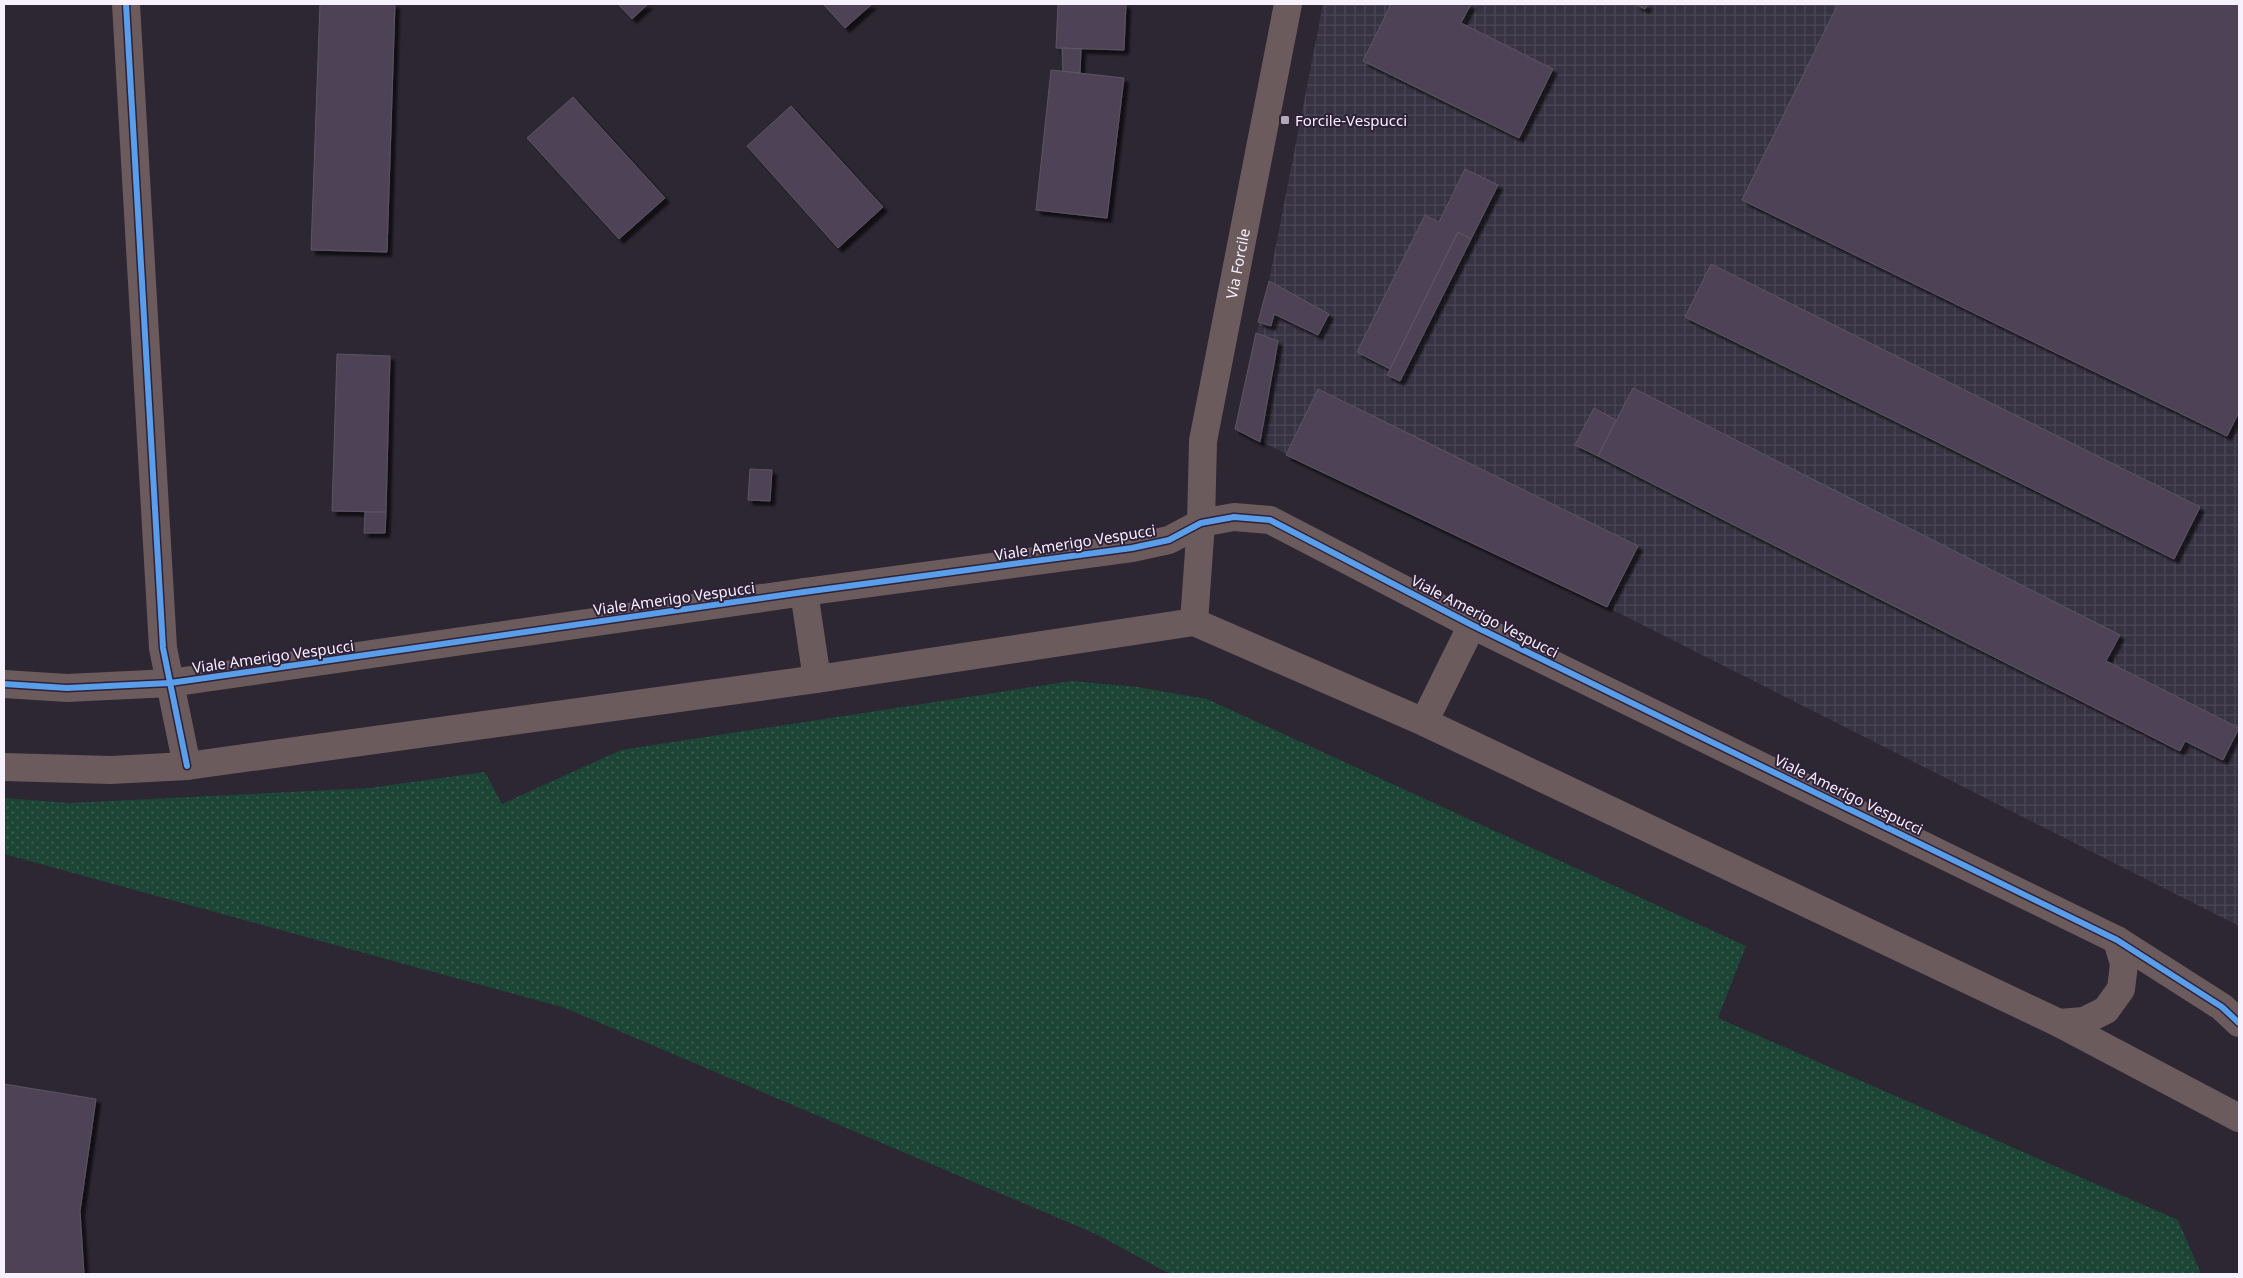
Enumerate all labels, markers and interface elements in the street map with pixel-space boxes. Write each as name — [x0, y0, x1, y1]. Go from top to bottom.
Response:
place label: Forcile-Vespucci — [1295, 110, 1407, 130]
marker: Forcile-Vespucci — [1279, 114, 1291, 126]
street label: Via Forcile — [1221, 227, 1254, 301]
street label: Viale Amerigo Vespucci — [993, 519, 1157, 565]
street label: Viale Amerigo Vespucci — [1408, 570, 1562, 662]
street label: Viale Amerigo Vespucci — [592, 577, 756, 619]
street label: Viale Amerigo Vespucci — [191, 635, 355, 677]
street label: Viale Amerigo Vespucci — [1771, 749, 1927, 839]

